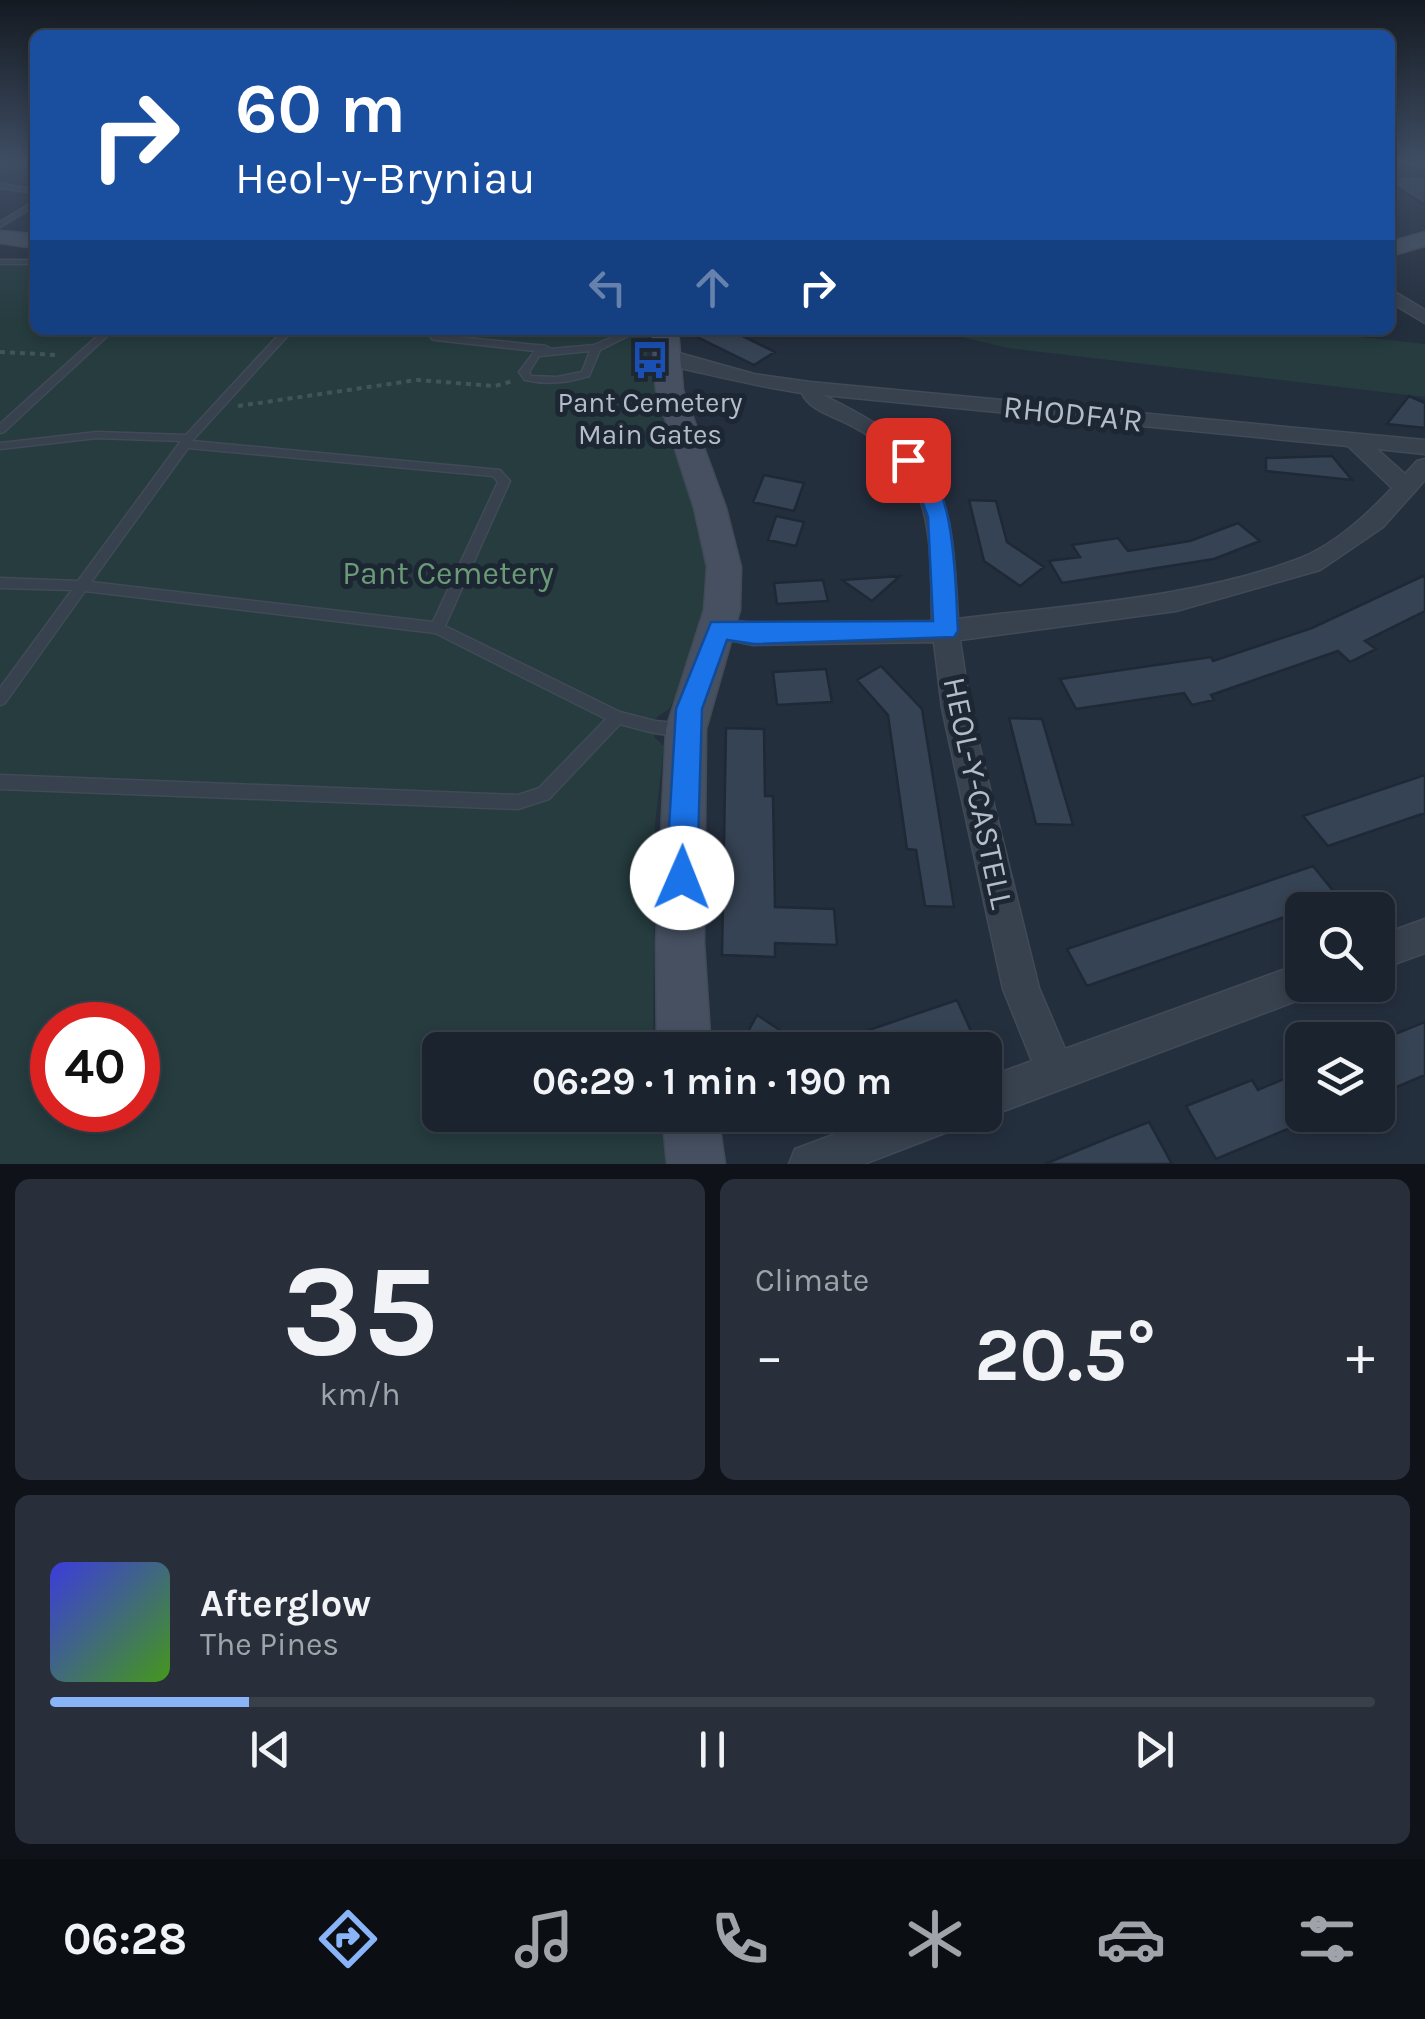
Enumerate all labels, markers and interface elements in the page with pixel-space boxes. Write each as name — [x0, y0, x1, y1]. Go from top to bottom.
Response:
text: 60 m — [235, 68, 406, 150]
icon: right — [70, 70, 200, 200]
text: Heol-y-Bryniau — [235, 152, 535, 204]
icon: left — [580, 260, 635, 315]
icon: ahead — [685, 260, 740, 315]
icon: right — [790, 260, 845, 315]
bus stop icon: Pant Cemetery Main Gates — [629, 339, 671, 381]
place label: Pant Cemetery Main Gates — [557, 386, 743, 451]
street label: RHODFA'R — [1001, 388, 1145, 440]
pin — [866, 418, 951, 503]
icon: arrive — [881, 433, 936, 488]
park label: Pant Cemetery — [342, 555, 554, 592]
street label: HEOL-Y-CASTELL — [935, 674, 1021, 912]
position arrow — [630, 826, 734, 930]
map controls — [1285, 892, 1395, 1132]
button: search — [1285, 892, 1395, 1002]
speed limit sign: 40 — [30, 1002, 160, 1132]
button: layers — [1285, 1022, 1395, 1132]
text: 06:29 · 1 min · 190 m — [532, 1059, 892, 1104]
text: 35 — [282, 1235, 438, 1387]
text: Climate — [755, 1262, 869, 1299]
text: 20.5° — [974, 1311, 1156, 1399]
text: − — [755, 1324, 784, 1388]
text: + — [1346, 1324, 1375, 1388]
text: km/h — [319, 1376, 401, 1413]
text: Afterglow — [200, 1581, 371, 1626]
text: The Pines — [200, 1626, 339, 1663]
icon: previous — [243, 1722, 298, 1777]
icon: pause — [685, 1722, 740, 1777]
icon: next — [1127, 1722, 1182, 1777]
icon: directions — [313, 1904, 383, 1974]
icon: music — [509, 1904, 579, 1974]
icon: phone — [705, 1904, 775, 1974]
icon: climate — [900, 1904, 970, 1974]
icon: car — [1096, 1904, 1166, 1974]
icon: filters — [1292, 1904, 1362, 1974]
text: 06:28 — [63, 1913, 187, 1965]

